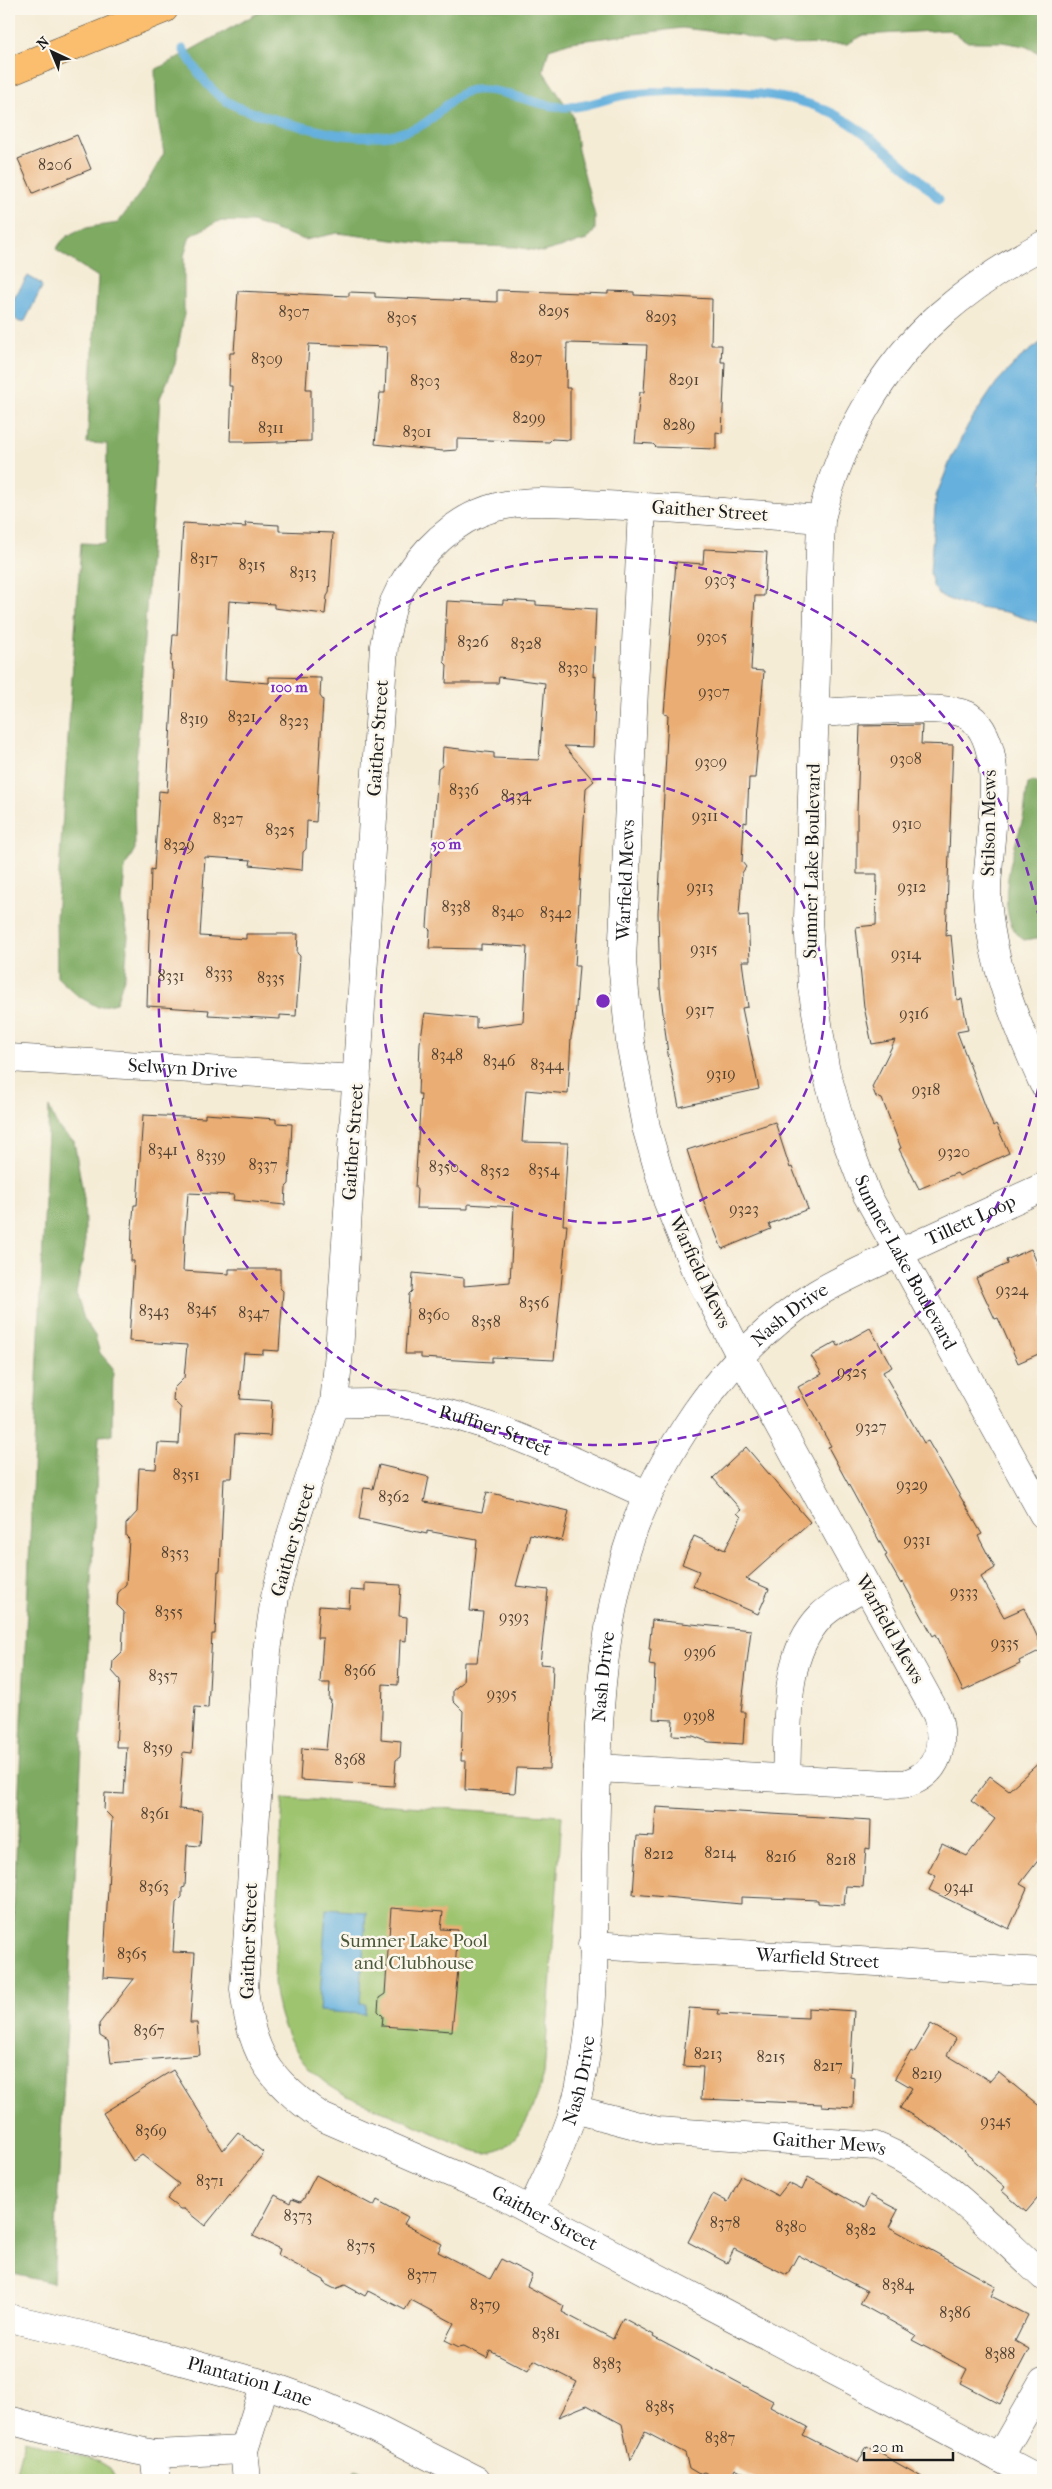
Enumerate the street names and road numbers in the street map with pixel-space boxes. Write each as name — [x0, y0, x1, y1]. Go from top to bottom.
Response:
street label: Gaither Street — [651, 496, 769, 526]
street label: Gaither Street — [363, 679, 393, 797]
street label: Sumner Lake Boulevard — [799, 763, 825, 959]
street label: Stilson Mews — [977, 769, 1001, 877]
street label: Warfield Mews — [612, 819, 639, 942]
street label: Selwyn Drive — [127, 1054, 238, 1083]
street label: Gaither Street — [338, 1083, 368, 1201]
street label: Sumner Lake Boulevard — [849, 1172, 961, 1354]
street label: Tillett Loop — [922, 1190, 1019, 1250]
street label: Warfield Mews — [664, 1212, 736, 1332]
street label: Nash Drive — [747, 1278, 832, 1351]
street label: Ruffner Street — [436, 1401, 555, 1461]
street label: Gaither Street — [266, 1481, 320, 1599]
street label: Warfield Mews — [851, 1570, 929, 1687]
street label: Nash Drive — [588, 1630, 619, 1723]
street label: Gaither Street — [236, 1882, 262, 2000]
street label: Warfield Street — [754, 1944, 880, 1973]
street label: Nash Drive — [558, 2034, 599, 2128]
street label: Gaither Mews — [772, 2128, 890, 2161]
street label: Gaither Street — [488, 2181, 602, 2255]
street label: Plantation Lane — [185, 2352, 315, 2411]

